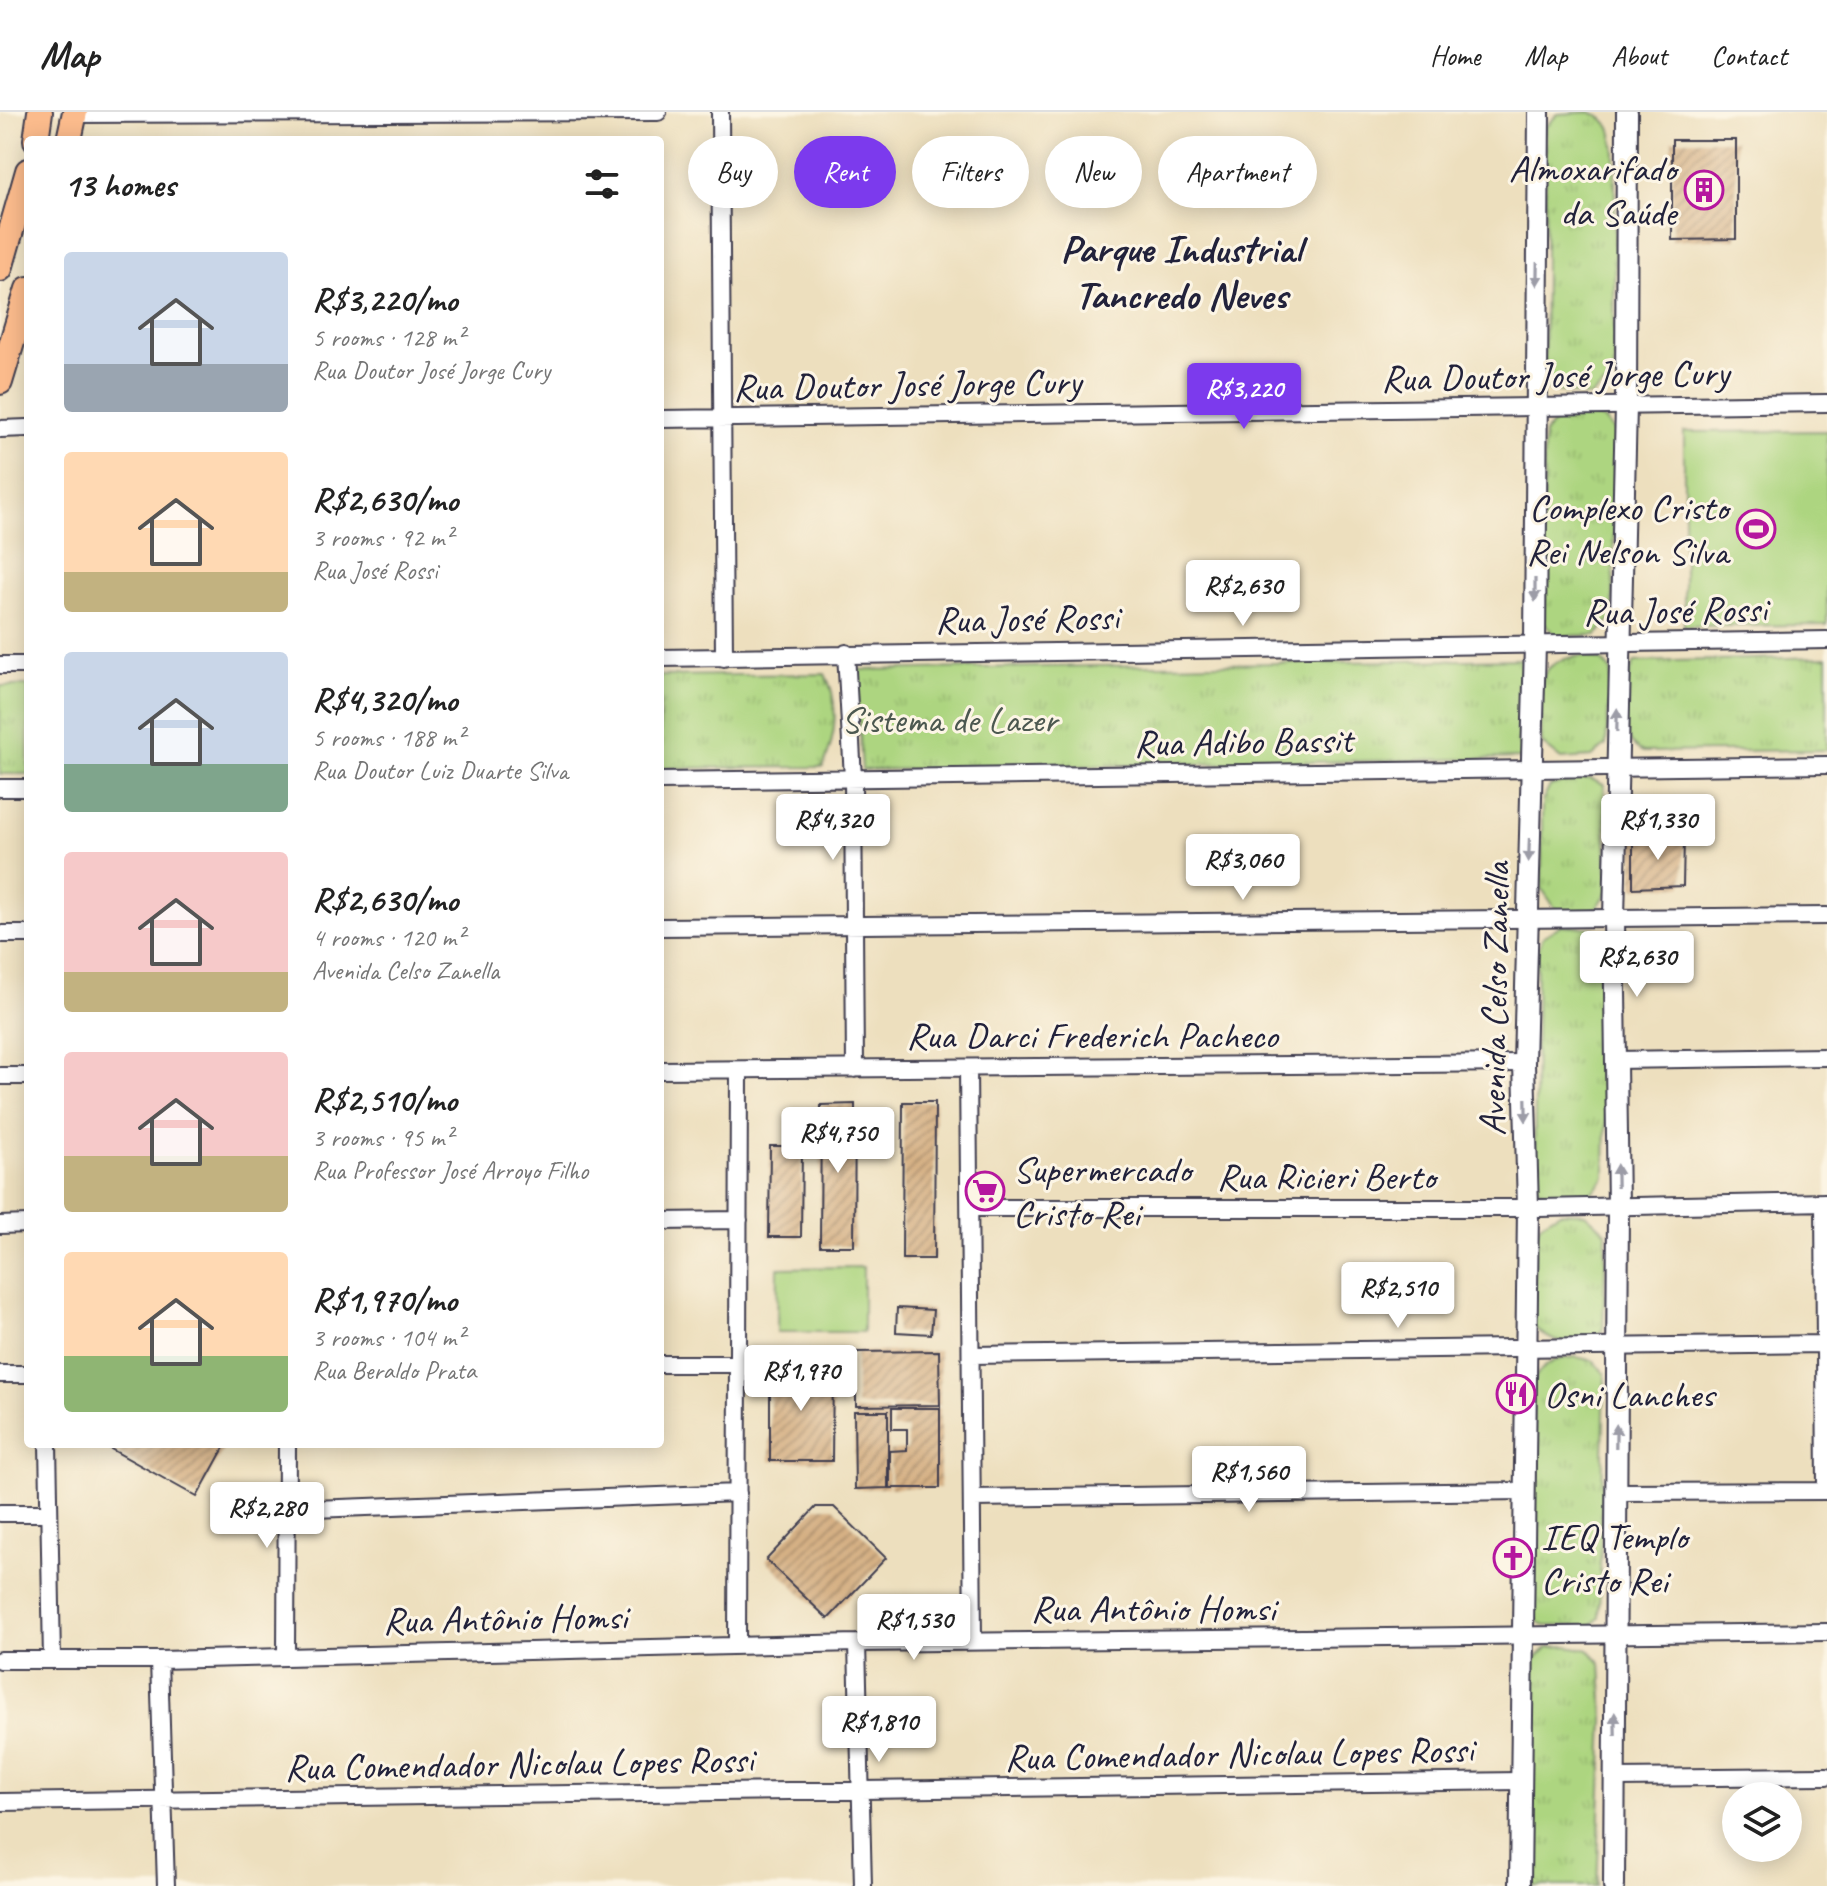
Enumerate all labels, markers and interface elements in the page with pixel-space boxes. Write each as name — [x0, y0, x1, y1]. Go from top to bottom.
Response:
text: Map — [40, 32, 99, 79]
text: Home — [1430, 38, 1480, 73]
text: Map — [1524, 38, 1567, 73]
text: About — [1611, 38, 1667, 73]
text: Contact — [1711, 38, 1787, 73]
chip: Buy — [688, 136, 778, 208]
chip: Rent — [794, 136, 896, 208]
chip: Filters — [912, 136, 1029, 208]
chip: New — [1045, 136, 1142, 208]
chip: Apartment — [1158, 136, 1317, 208]
place label: Almoxarifado da Saúde — [1509, 145, 1680, 236]
icon: filters — [580, 162, 624, 206]
text: 13 homes — [64, 163, 175, 206]
building icon: Almoxarifado da Saúde — [1683, 169, 1725, 211]
district label: Parque Industrial Tancredo Neves — [1061, 224, 1308, 320]
one-way arrow — [1531, 262, 1544, 287]
text: R$3,220/mo — [312, 278, 457, 321]
icon: home — [128, 284, 224, 380]
text: 5 rooms · 128 m² — [312, 321, 464, 354]
street label: Rua Doutor José Jorge Cury — [1381, 349, 1732, 402]
text: Rua Doutor José Jorge Cury — [312, 354, 550, 387]
street label: Rua Doutor José Jorge Cury — [733, 358, 1084, 411]
pin: R$3,220 — [1170, 363, 1318, 431]
text: R$3,220 — [1205, 372, 1283, 405]
text: R$2,630/mo — [312, 478, 458, 521]
icon: home — [128, 484, 224, 580]
place label: Complexo Cristo Rei Nelson Silva — [1526, 484, 1732, 575]
sports icon: Complexo Cristo Rei Nelson Silva — [1735, 508, 1777, 550]
text: 3 rooms · 92 m² — [312, 521, 453, 554]
text: Rua José Rossi — [312, 554, 438, 587]
pin: R$2,630 — [1169, 560, 1317, 628]
text: R$2,630 — [1204, 569, 1282, 602]
one-way arrow — [1529, 578, 1541, 603]
street label: Rua José Rossi — [1583, 585, 1771, 636]
street label: Rua José Rossi — [935, 593, 1123, 644]
text: R$4,320/mo — [312, 678, 457, 721]
icon: home — [128, 684, 224, 780]
park label: Sistema de Lazer — [841, 696, 1060, 743]
one-way arrow — [1611, 707, 1623, 732]
street label: Rua Adibo Bassit — [1133, 716, 1356, 767]
text: 5 rooms · 188 m² — [312, 721, 464, 754]
text: Rua Doutor Luiz Duarte Silva — [312, 754, 568, 787]
pin: R$4,320 — [759, 794, 907, 862]
pin: R$1,330 — [1584, 794, 1732, 862]
text: R$4,320 — [794, 803, 872, 836]
text: R$1,330 — [1619, 803, 1697, 836]
pin: R$3,060 — [1169, 834, 1317, 902]
one-way arrow — [1523, 838, 1536, 863]
text: R$3,060 — [1204, 843, 1282, 876]
street label: Avenida Celso Zanella — [1469, 859, 1520, 1136]
text: R$2,630/mo — [312, 878, 458, 921]
icon: home — [128, 884, 224, 980]
text: 4 rooms · 120 m² — [312, 921, 464, 954]
pin: R$2,630 — [1563, 931, 1711, 999]
text: R$2,630 — [1598, 940, 1676, 973]
text: Avenida Celso Zanella — [312, 954, 499, 987]
street label: Rua Darci Frederich Pacheco — [906, 1012, 1280, 1059]
text: R$2,510/mo — [312, 1078, 457, 1121]
icon: home — [128, 1084, 224, 1180]
one-way arrow — [1519, 1098, 1532, 1123]
pin: R$4,750 — [764, 1107, 912, 1175]
text: R$4,750 — [799, 1116, 877, 1149]
text: 3 rooms · 95 m² — [312, 1121, 453, 1154]
place label: Supermercado Cristo Rei — [1013, 1146, 1194, 1237]
street label: Rua Ricieri Berto — [1217, 1153, 1439, 1200]
text: Rua Professor José Arroyo Filho — [312, 1154, 588, 1187]
one-way arrow — [1611, 1163, 1623, 1188]
supermarket icon: Supermercado Cristo Rei — [964, 1170, 1006, 1212]
pin: R$2,510 — [1324, 1262, 1472, 1330]
text: R$2,510 — [1359, 1271, 1437, 1304]
text: R$1,970/mo — [312, 1278, 457, 1321]
icon: home — [128, 1284, 224, 1380]
text: 3 rooms · 104 m² — [312, 1321, 464, 1354]
pin: R$1,970 — [727, 1345, 875, 1413]
text: Rua Beraldo Prata — [312, 1354, 476, 1387]
text: R$1,970 — [762, 1354, 840, 1387]
place label: Osni Lanches — [1544, 1371, 1717, 1418]
restaurant icon: Osni Lanches — [1495, 1373, 1537, 1415]
one-way arrow — [1610, 1423, 1622, 1448]
pin: R$1,560 — [1175, 1446, 1323, 1514]
text: R$1,560 — [1210, 1455, 1288, 1488]
pin: R$2,280 — [193, 1482, 341, 1550]
text: R$2,280 — [228, 1491, 306, 1524]
place label: IEQ Templo Cristo Rei — [1541, 1513, 1691, 1604]
church icon: IEQ Templo Cristo Rei — [1492, 1537, 1534, 1579]
street label: Rua Antônio Homsi — [1031, 1585, 1279, 1632]
street label: Rua Antônio Homsi — [382, 1593, 632, 1644]
pin: R$1,530 — [840, 1594, 988, 1662]
text: R$1,530 — [875, 1603, 953, 1636]
pin: R$1,810 — [805, 1696, 953, 1764]
text: R$1,810 — [840, 1705, 918, 1738]
one-way arrow — [1609, 1711, 1621, 1736]
street label: Rua Comendador Nicolau Lopes Rossi — [1004, 1726, 1478, 1781]
street label: Rua Comendador Nicolau Lopes Rossi — [284, 1736, 758, 1791]
map controls — [1722, 1782, 1802, 1862]
button: layers — [1722, 1782, 1802, 1862]

